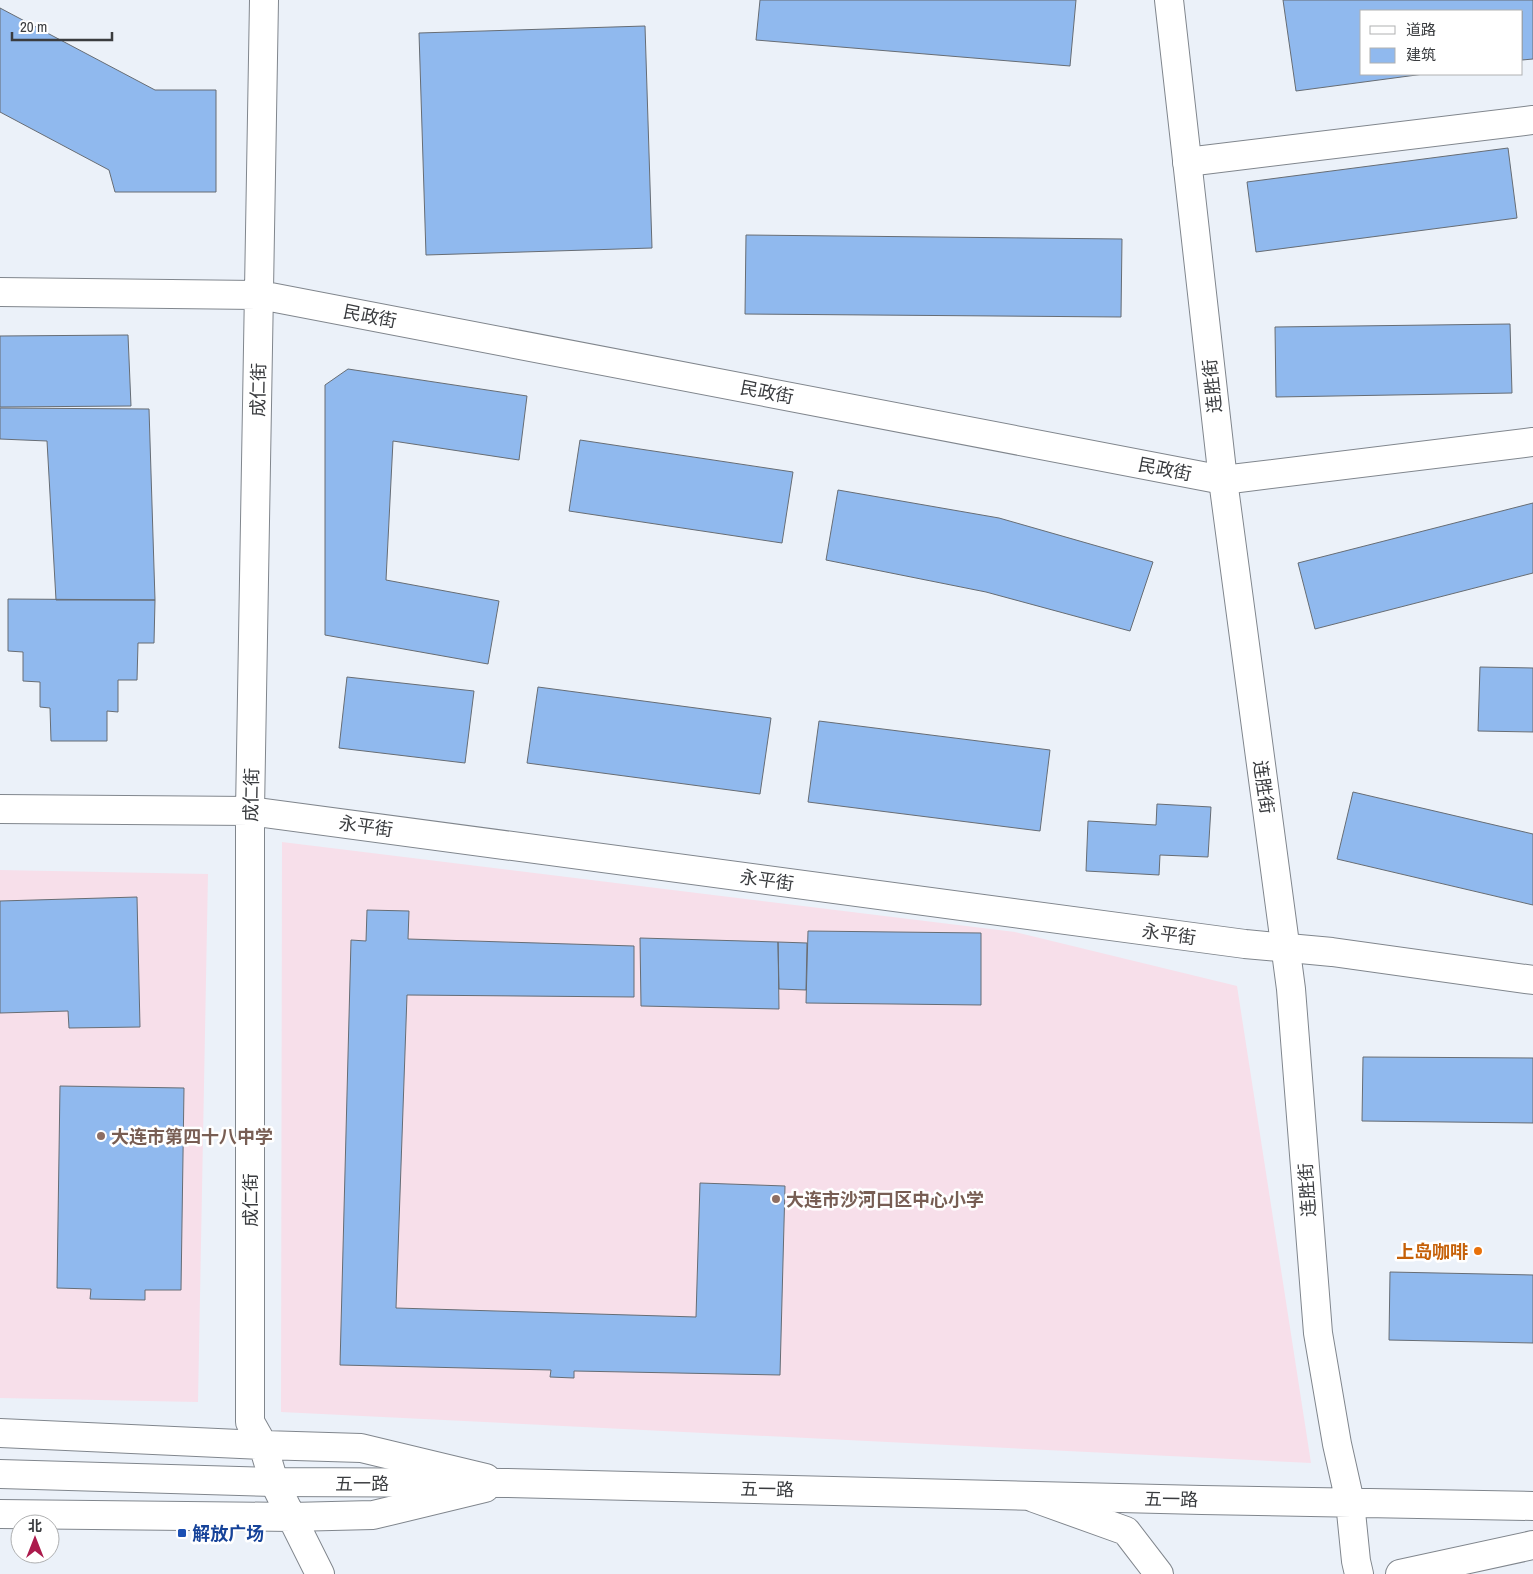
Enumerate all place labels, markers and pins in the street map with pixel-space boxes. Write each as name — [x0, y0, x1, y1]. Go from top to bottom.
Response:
place label: 大连市第四十八中学 — [111, 1124, 273, 1149]
marker: 大连市第四十八中学 — [95, 1130, 107, 1142]
place label: 大连市沙河口区中心小学 — [786, 1187, 984, 1212]
marker: 大连市沙河口区中心小学 — [770, 1193, 782, 1205]
place label: 上岛咖啡 — [1396, 1239, 1468, 1264]
marker: 上岛咖啡 — [1472, 1245, 1484, 1257]
place label: 解放广场 — [192, 1521, 264, 1546]
marker: 解放广场 — [176, 1527, 188, 1539]

